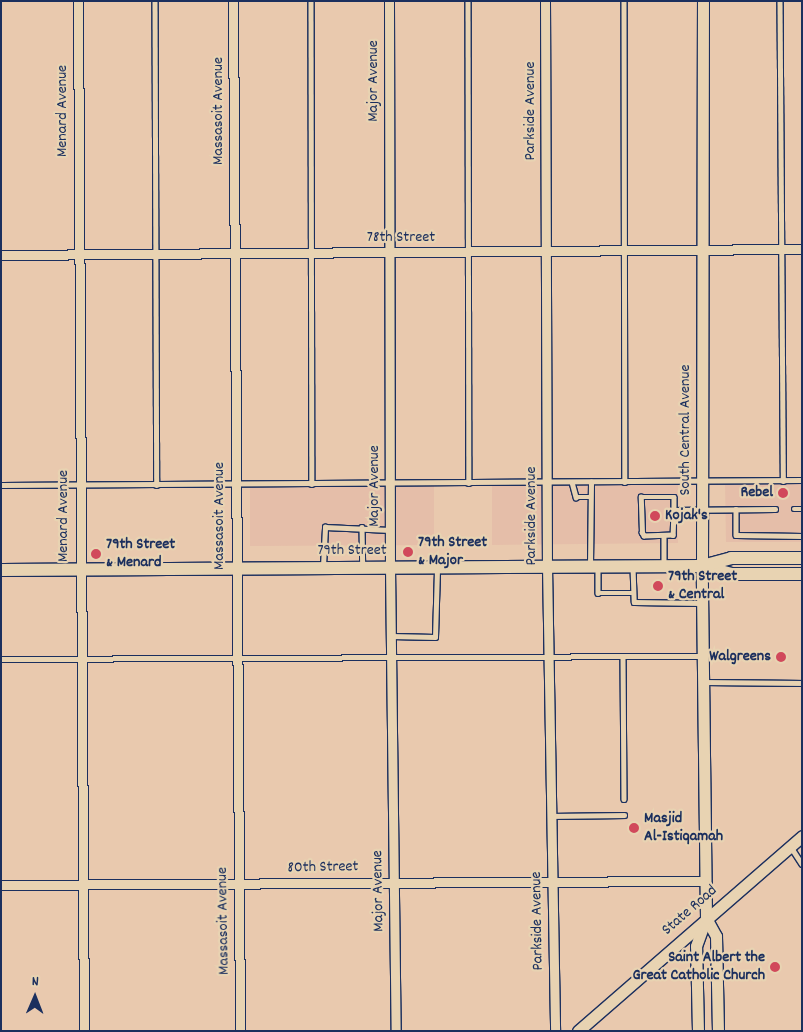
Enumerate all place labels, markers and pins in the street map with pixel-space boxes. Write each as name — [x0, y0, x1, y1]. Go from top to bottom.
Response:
place label: Rebel — [740, 483, 773, 503]
marker: Rebel — [777, 487, 789, 499]
place label: Kojak's — [665, 506, 708, 526]
marker: Kojak's — [649, 510, 661, 522]
place label: 79th Street & Major — [418, 533, 487, 571]
place label: 79th Street & Menard — [106, 535, 175, 573]
marker: 79th Street & Major — [402, 546, 414, 558]
marker: 79th Street & Menard — [90, 548, 102, 560]
place label: 79th Street & Central — [668, 567, 737, 605]
marker: 79th Street & Central — [652, 580, 664, 592]
place label: Walgreens — [709, 647, 771, 667]
marker: Walgreens — [775, 651, 787, 663]
place label: Masjid Al-Istiqamah — [644, 809, 723, 847]
marker: Masjid Al-Istiqamah — [628, 822, 640, 834]
place label: Saint Albert the Great Catholic Church — [632, 948, 765, 986]
marker: Saint Albert the Great Catholic Church — [769, 961, 781, 973]

